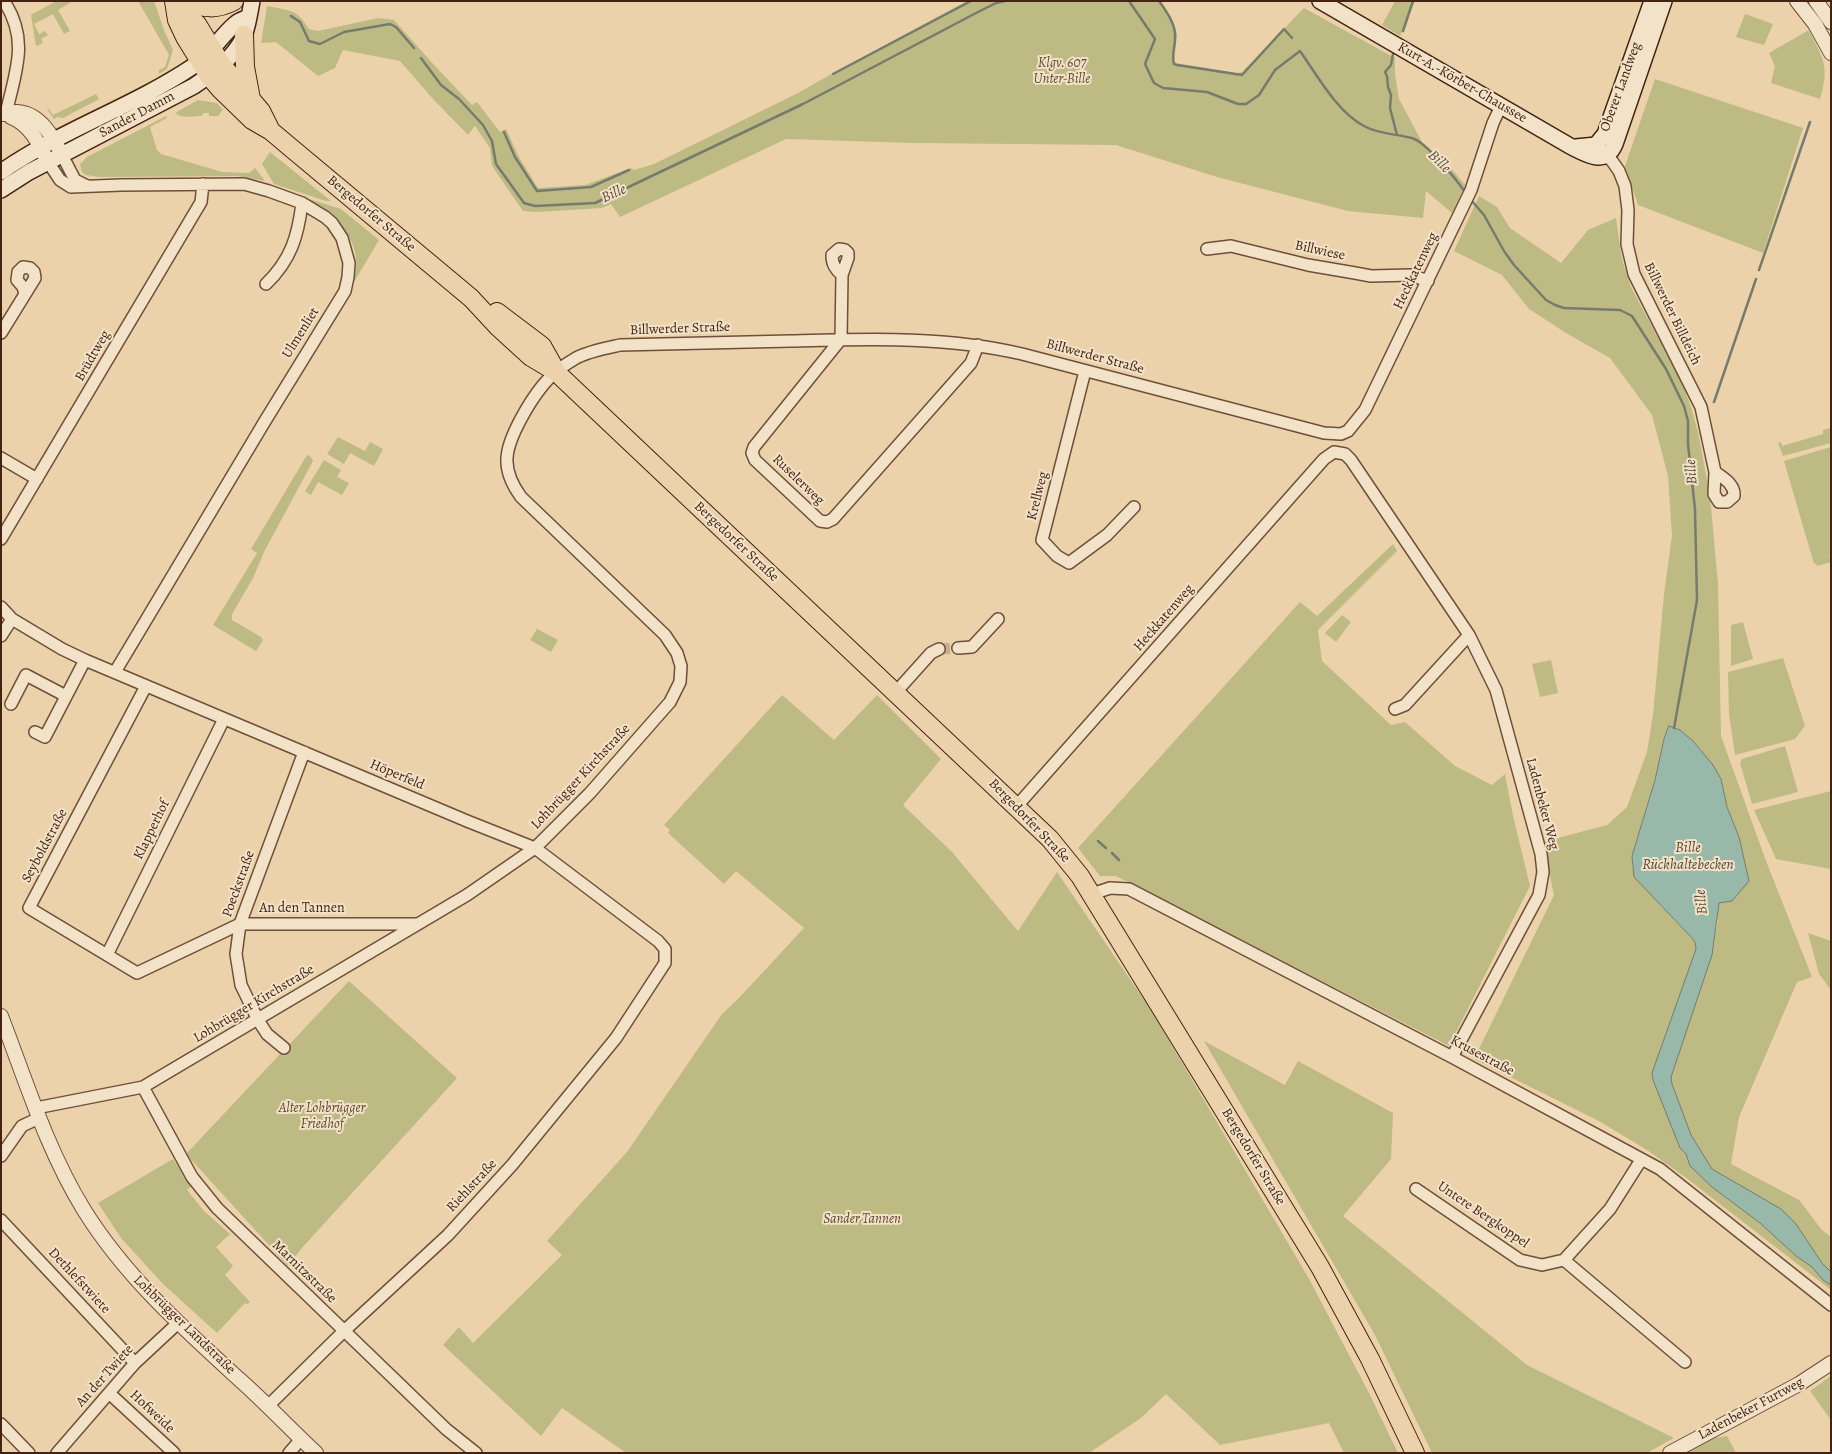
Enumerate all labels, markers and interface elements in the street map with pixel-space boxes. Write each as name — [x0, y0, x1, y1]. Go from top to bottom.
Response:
street label: Kurt-A.-Körber-Chaussee — [1394, 39, 1530, 127]
street label: Oberer Landweg — [1597, 40, 1645, 134]
park label: Klgv. 607 Unter-Bille — [1034, 56, 1090, 88]
street label: Sander Damm — [96, 88, 178, 142]
water label: Bille — [1424, 147, 1454, 177]
street label: Bergedorfer Straße — [323, 172, 419, 256]
water label: Bille — [599, 181, 629, 207]
street label: Heckkatenweg — [1390, 230, 1442, 312]
street label: Billwiese — [1293, 237, 1347, 265]
street label: Billwerder Billdeich — [1640, 260, 1704, 368]
street label: Ulmenliet — [279, 304, 323, 362]
street label: Billwerder Straße — [630, 319, 730, 339]
street label: Brüdtweg — [72, 328, 114, 384]
street label: Billwerder Straße — [1044, 336, 1146, 378]
street label: Ruselerweg — [769, 451, 827, 509]
water label: Bille — [1682, 459, 1702, 485]
street label: Krellweg — [1024, 470, 1052, 522]
street label: Bergedorfer Straße — [690, 498, 782, 586]
street label: Heckkatenweg — [1130, 581, 1198, 655]
street label: Lohbrügger Kirchstraße — [528, 721, 634, 833]
street label: Höperfeld — [367, 756, 427, 794]
street label: Ladenbeker Weg — [1522, 756, 1562, 852]
street label: Bergedorfer Straße — [985, 776, 1073, 866]
street label: Klapperhof — [130, 797, 174, 863]
street label: Seyboldstraße — [19, 806, 71, 886]
water label: Bille Rückhaltebecken — [1642, 839, 1734, 874]
street label: Poeckstraße — [219, 848, 259, 920]
water label: Bille — [1692, 889, 1712, 915]
street label: An den Tannen — [259, 901, 345, 917]
street label: Lohbrügger Kirchstraße — [191, 961, 317, 1047]
street label: Krusestraße — [1447, 1032, 1517, 1080]
park label: Alter Lohbrügger Friedhof — [279, 1101, 365, 1134]
street label: Bergedorfer Straße — [1217, 1105, 1289, 1209]
street label: Riehlstraße — [443, 1156, 501, 1216]
street label: Untere Bergkoppel — [1434, 1178, 1532, 1252]
park label: Sander Tannen — [823, 1212, 901, 1228]
street label: Marnitzstraße — [268, 1237, 340, 1307]
street label: Dethlefstwiete — [44, 1245, 114, 1317]
street label: Lohbrügger Landstraße — [129, 1272, 239, 1378]
street label: An der Twiete — [73, 1341, 137, 1411]
street label: Ladenbeker Furtweg — [1695, 1374, 1807, 1444]
street label: Hofweide — [126, 1387, 178, 1437]

